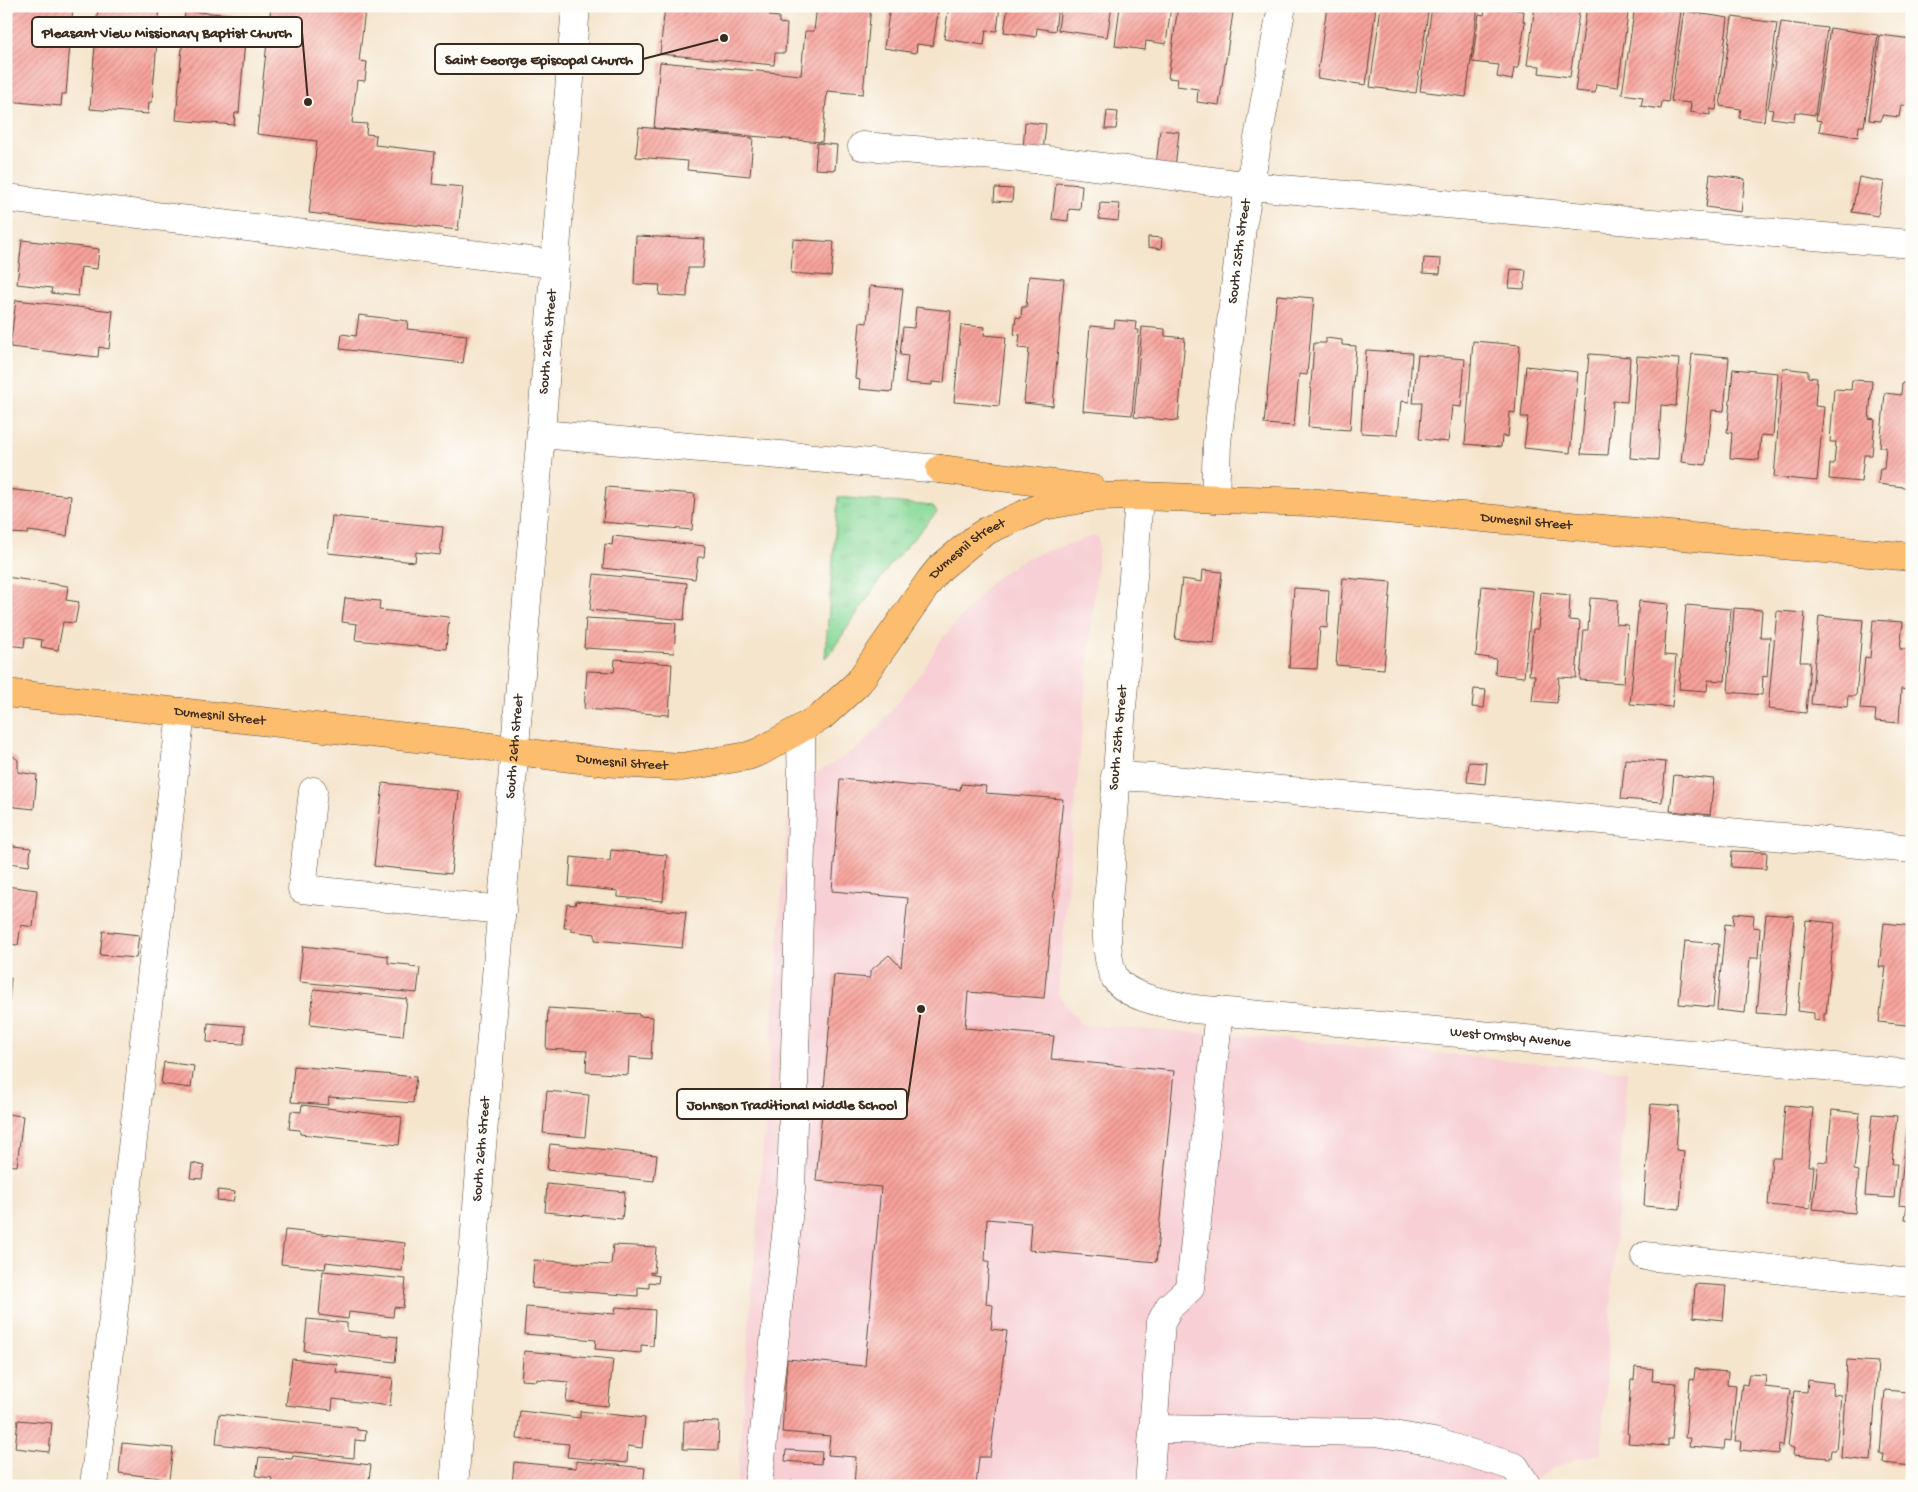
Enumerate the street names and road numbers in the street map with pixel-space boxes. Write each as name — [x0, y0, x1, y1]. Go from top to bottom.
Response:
street label: South 25th Street — [1225, 197, 1256, 305]
street label: South 26th Street — [536, 288, 561, 395]
street label: Dumesnil Street — [1479, 509, 1574, 535]
street label: Dumesnil Street — [925, 514, 1009, 584]
street label: South 25th Street — [1106, 684, 1132, 791]
street label: South 26th Street — [502, 692, 528, 799]
street label: Dumesnil Street — [172, 703, 267, 730]
street label: Dumesnil Street — [574, 750, 669, 775]
street label: West Ormsby Avenue — [1449, 1024, 1573, 1052]
street label: South 26th Street — [469, 1095, 495, 1202]

